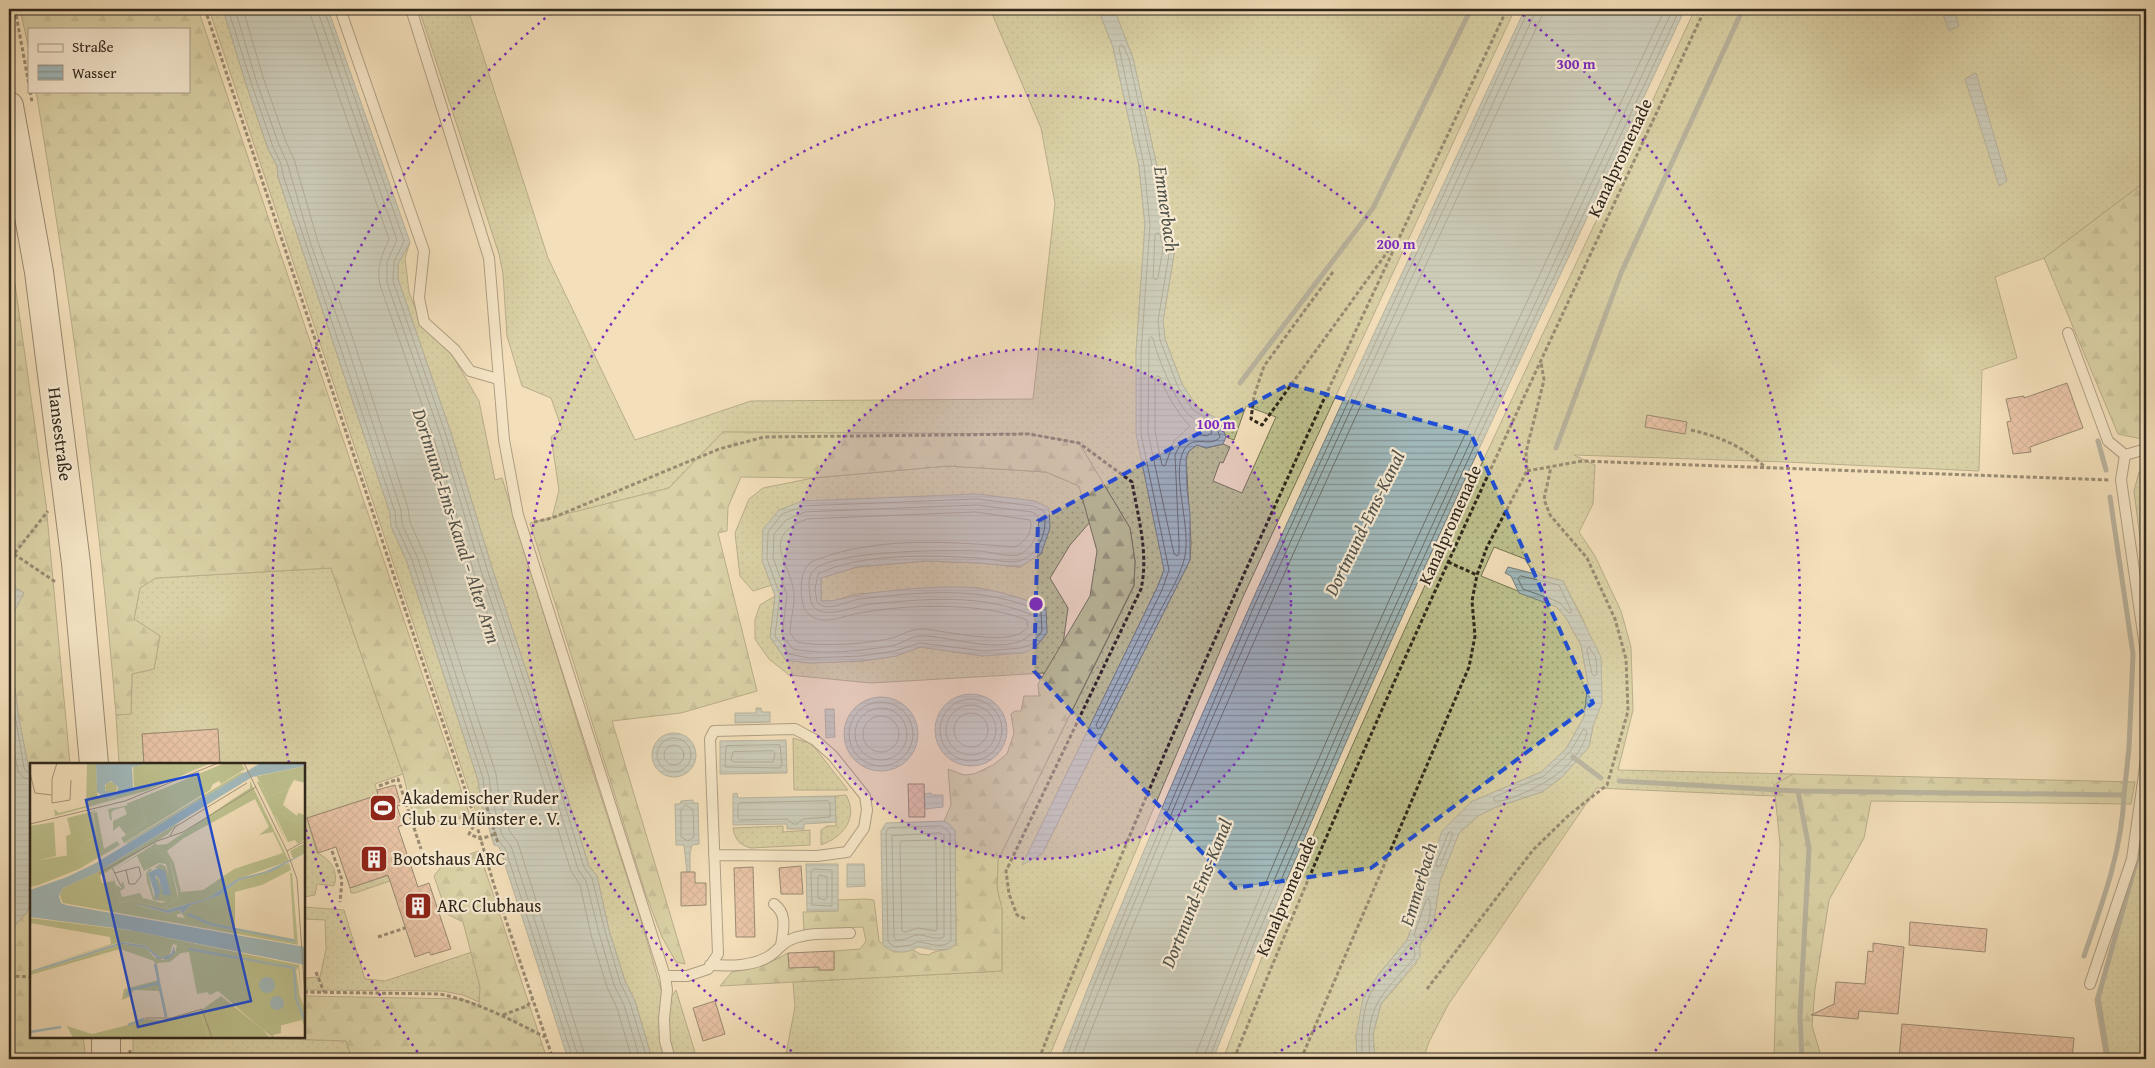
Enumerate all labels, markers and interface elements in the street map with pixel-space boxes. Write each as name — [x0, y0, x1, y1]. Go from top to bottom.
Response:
legend — [28, 28, 190, 92]
text: Straße — [72, 36, 114, 57]
text: 300 m — [1556, 53, 1596, 74]
text: Wasser — [72, 62, 116, 83]
street label: Kanalpromenade — [1580, 94, 1659, 222]
water label: Emmerbach — [1147, 163, 1187, 254]
text: 200 m — [1376, 233, 1416, 254]
street label: Hansestraße — [41, 385, 80, 482]
water label: Dortmund-Ems-Kanal – Alter Arm — [405, 404, 508, 647]
text: 100 m — [1196, 413, 1236, 434]
water label: Dortmund-Ems-Kanal — [1316, 445, 1411, 601]
street label: Kanalpromenade — [1411, 461, 1488, 589]
centre of rings — [1027, 595, 1045, 613]
inset map — [30, 763, 305, 1038]
place label: Akademischer Ruder Club zu Münster e. V. — [402, 784, 560, 832]
sports icon: Akademischer Ruder Club zu Münster e. V. — [368, 793, 398, 823]
water label: Dortmund-Ems-Kanal — [1153, 814, 1239, 973]
street label: Kanalpromenade — [1248, 831, 1323, 960]
water label: Emmerbach — [1392, 838, 1444, 930]
building icon: Bootshaus ARC — [359, 844, 389, 874]
place label: Bootshaus ARC — [393, 845, 506, 872]
building icon: ARC Clubhaus — [403, 891, 433, 921]
place label: ARC Clubhaus — [437, 892, 541, 919]

